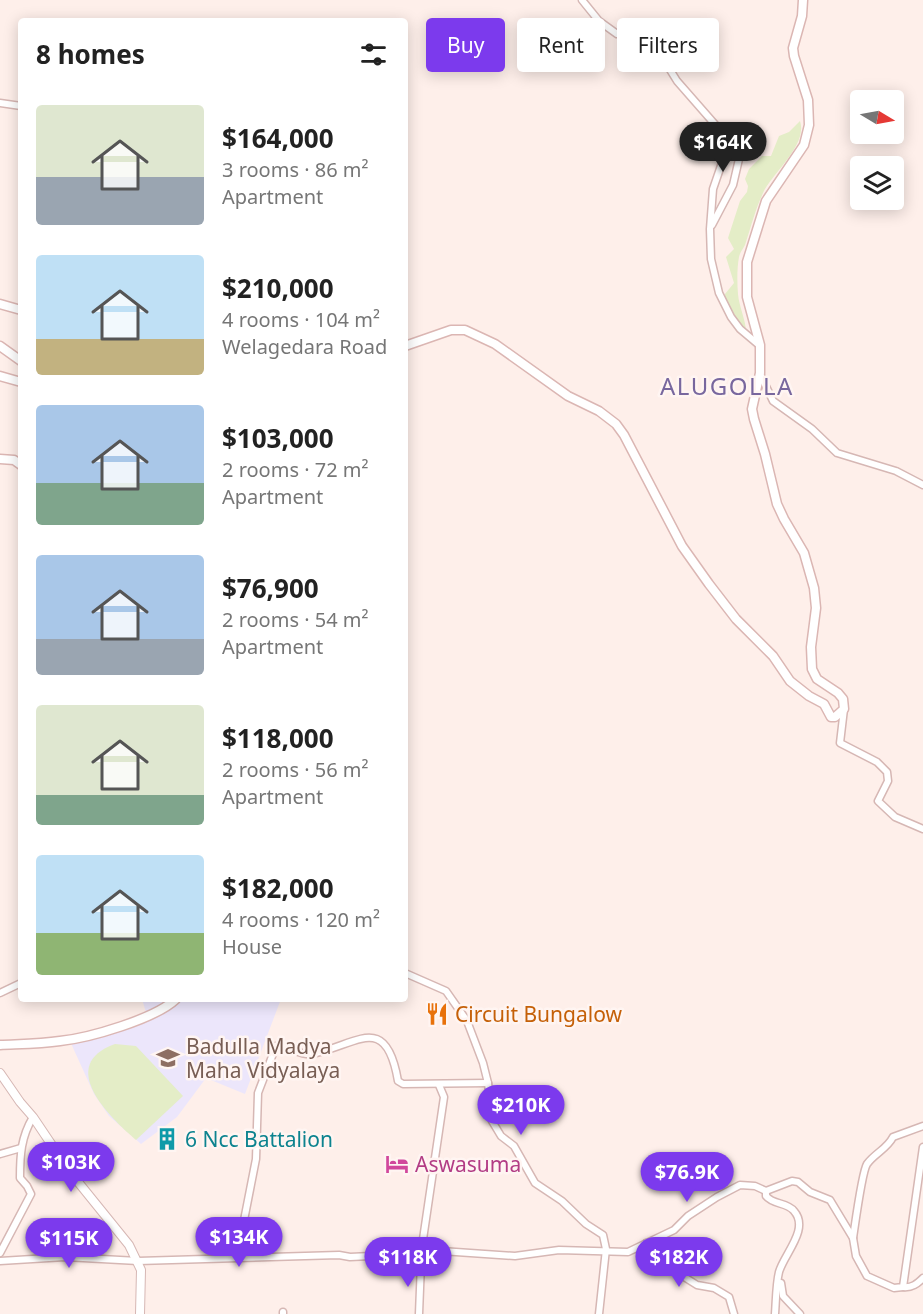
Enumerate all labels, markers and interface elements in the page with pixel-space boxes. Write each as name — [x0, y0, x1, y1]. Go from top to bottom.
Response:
chip: Buy — [426, 18, 505, 72]
chip: Rent — [517, 18, 605, 72]
chip: Filters — [617, 18, 719, 72]
text: 8 homes — [36, 36, 145, 72]
icon: filters — [357, 38, 390, 71]
north arrow — [850, 90, 904, 144]
map controls — [850, 90, 904, 210]
text: $164,000 — [222, 120, 334, 156]
pin: $164K — [681, 122, 765, 173]
text: $164K — [693, 128, 753, 155]
icon: home — [84, 129, 156, 201]
text: 3 rooms · 86 m² — [222, 156, 369, 183]
button: layers — [850, 156, 904, 210]
text: Apartment — [222, 183, 323, 210]
text: $210,000 — [222, 270, 334, 306]
icon: home — [84, 279, 156, 351]
text: 4 rooms · 104 m² — [222, 306, 380, 333]
text: Welagedara Road — [222, 333, 387, 360]
district label: ALUGOLLA — [660, 369, 794, 402]
text: $103,000 — [222, 420, 334, 456]
icon: home — [84, 429, 156, 501]
text: 2 rooms · 72 m² — [222, 456, 369, 483]
text: Apartment — [222, 483, 323, 510]
text: $76,900 — [222, 570, 319, 606]
icon: home — [84, 579, 156, 651]
text: 2 rooms · 54 m² — [222, 606, 369, 633]
text: Apartment — [222, 633, 323, 660]
text: $118,000 — [222, 720, 334, 756]
icon: home — [84, 729, 156, 801]
text: 2 rooms · 56 m² — [222, 756, 369, 783]
text: Apartment — [222, 783, 323, 810]
text: $182,000 — [222, 870, 334, 906]
icon: home — [84, 879, 156, 951]
text: 4 rooms · 120 m² — [222, 906, 380, 933]
text: House — [222, 933, 282, 960]
place label: Circuit Bungalow — [455, 1000, 622, 1028]
restaurant icon: Circuit Bungalow — [424, 1001, 450, 1027]
place label: Badulla Madya Maha Vidyalaya — [186, 1032, 340, 1084]
school or university icon: Badulla Madya Maha Vidyalaya — [155, 1045, 181, 1071]
pin: $210K — [479, 1085, 563, 1136]
text: $210K — [491, 1091, 551, 1118]
place label: 6 Ncc Battalion — [185, 1125, 333, 1153]
building icon: 6 Ncc Battalion — [154, 1126, 180, 1152]
pin: $103K — [29, 1142, 113, 1193]
text: $103K — [41, 1148, 101, 1175]
place label: Aswasuma — [415, 1150, 521, 1178]
hotel icon: Aswasuma — [384, 1151, 410, 1177]
pin: $76.9K — [638, 1152, 736, 1203]
text: $76.9K — [655, 1158, 719, 1185]
pin: $134K — [197, 1217, 281, 1268]
pin: $115K — [27, 1218, 111, 1269]
text: $134K — [209, 1223, 269, 1250]
text: $115K — [39, 1224, 99, 1251]
pin: $118K — [366, 1237, 450, 1288]
pin: $182K — [637, 1237, 721, 1288]
text: $118K — [378, 1243, 438, 1270]
text: $182K — [649, 1243, 709, 1270]

